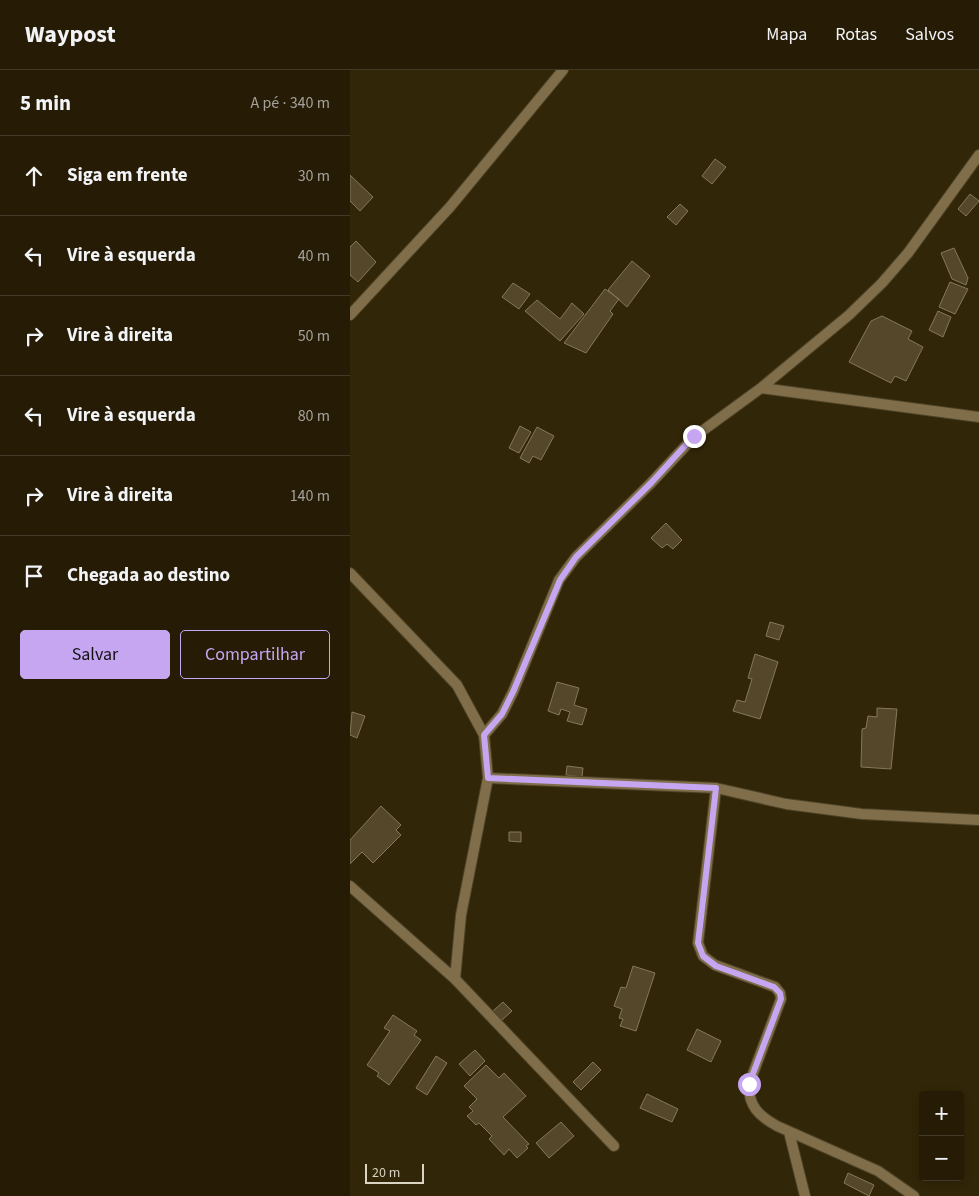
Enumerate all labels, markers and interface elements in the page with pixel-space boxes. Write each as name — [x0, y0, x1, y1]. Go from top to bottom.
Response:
text: Waypost — [25, 17, 116, 52]
text: Mapa — [766, 22, 807, 47]
text: Rotas — [835, 22, 877, 47]
text: Salvos — [905, 22, 954, 47]
text: 5 min — [20, 88, 71, 118]
text: A pé · 340 m — [251, 92, 330, 114]
icon: ahead — [20, 162, 48, 190]
text: Siga em frente — [67, 162, 188, 189]
text: 30 m — [298, 165, 330, 187]
icon: left — [20, 242, 48, 270]
text: Vire à esquerda — [67, 242, 196, 269]
text: 40 m — [298, 245, 330, 267]
icon: right — [20, 322, 48, 350]
text: Vire à direita — [67, 322, 173, 349]
text: 50 m — [298, 325, 330, 347]
icon: left — [20, 402, 48, 430]
text: Vire à esquerda — [67, 402, 196, 429]
text: 80 m — [298, 405, 330, 427]
route end — [683, 425, 706, 448]
icon: right — [20, 482, 48, 510]
text: Vire à direita — [67, 482, 173, 509]
text: 140 m — [290, 485, 330, 507]
icon: arrive — [20, 562, 48, 590]
text: Chegada ao destino — [67, 562, 230, 589]
button: Salvar — [20, 630, 170, 679]
button: Compartilhar — [180, 630, 330, 679]
route start — [738, 1073, 761, 1096]
map controls — [919, 1091, 964, 1181]
button: + — [919, 1091, 964, 1136]
button: − — [919, 1136, 964, 1181]
scale bar — [365, 1161, 424, 1184]
text: 20 m — [372, 1163, 400, 1183]

